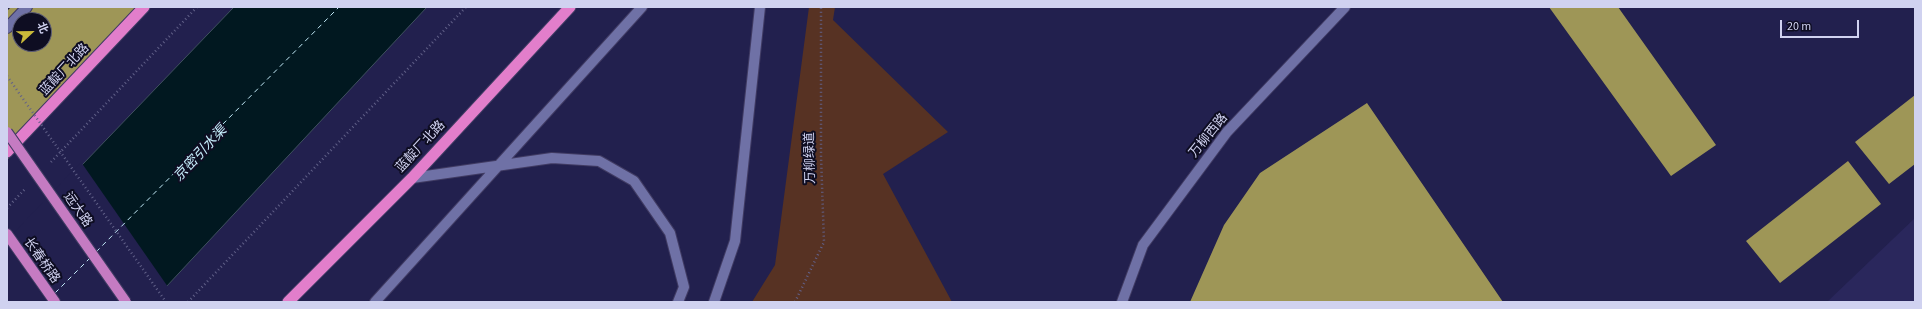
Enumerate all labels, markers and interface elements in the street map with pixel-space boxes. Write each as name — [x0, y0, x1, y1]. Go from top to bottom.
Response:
north arrow — [12, 12, 52, 52]
scale bar — [1782, 12, 1861, 38]
text: 20 m — [1787, 18, 1811, 35]
text: 北 — [34, 20, 52, 36]
street label: 蓝靛厂北路 — [37, 41, 93, 99]
street label: 万柳西路 — [1187, 111, 1231, 161]
street label: 蓝靛厂北路 — [393, 118, 449, 176]
water label: 京密引水渠 — [171, 123, 231, 185]
street label: 万柳绿道 — [803, 132, 819, 184]
street label: 远大路 — [59, 190, 95, 230]
street label: 长春桥路 — [20, 235, 62, 287]

